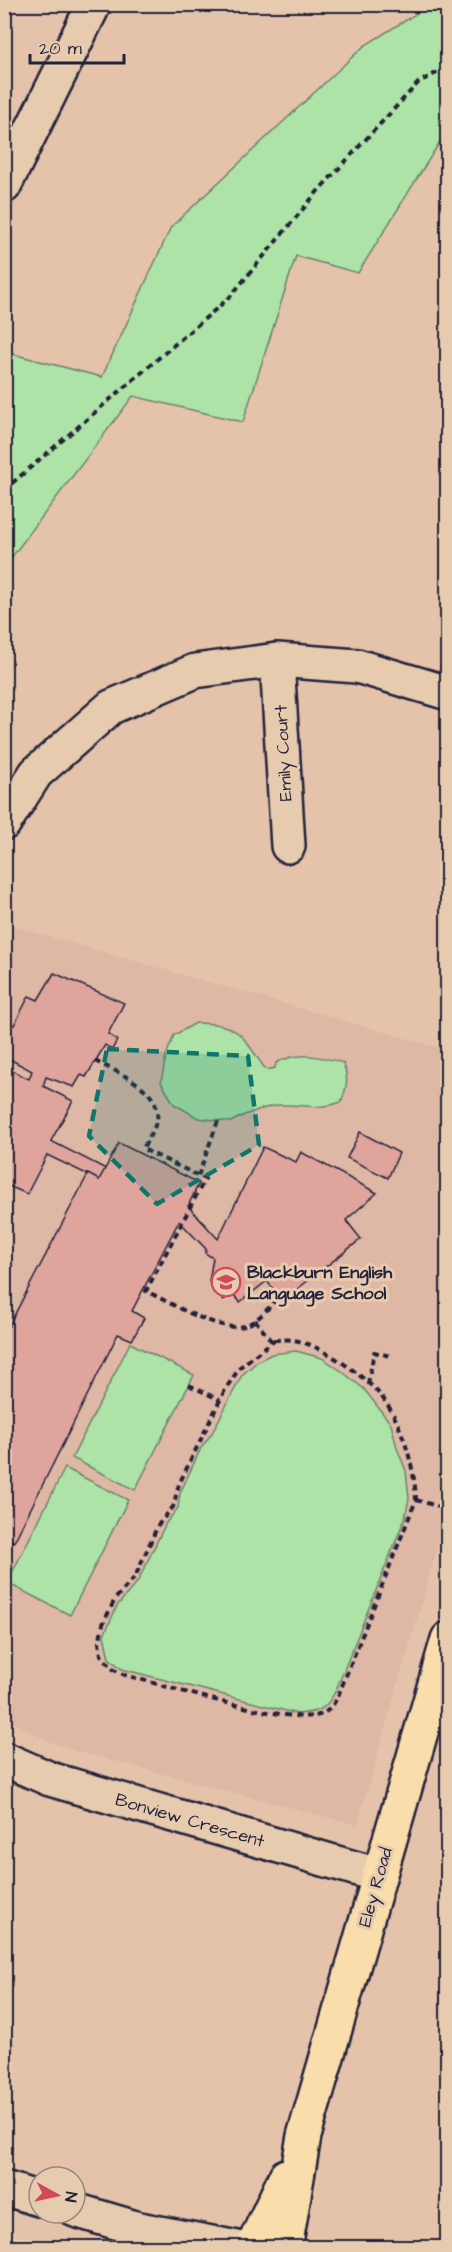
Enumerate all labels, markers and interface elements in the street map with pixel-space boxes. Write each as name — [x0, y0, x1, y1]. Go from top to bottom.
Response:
scale bar — [30, 27, 124, 65]
text: 20 m — [39, 36, 82, 61]
street label: Emily Court — [268, 703, 300, 802]
place label: Blackburn English Language School — [247, 1260, 393, 1307]
school or university icon: Blackburn English Language School — [210, 1266, 242, 1298]
street label: Bonview Crescent — [112, 1787, 268, 1854]
street label: Eley Road — [352, 1844, 400, 1930]
north arrow — [27, 2165, 87, 2225]
text: N — [59, 2190, 82, 2203]

